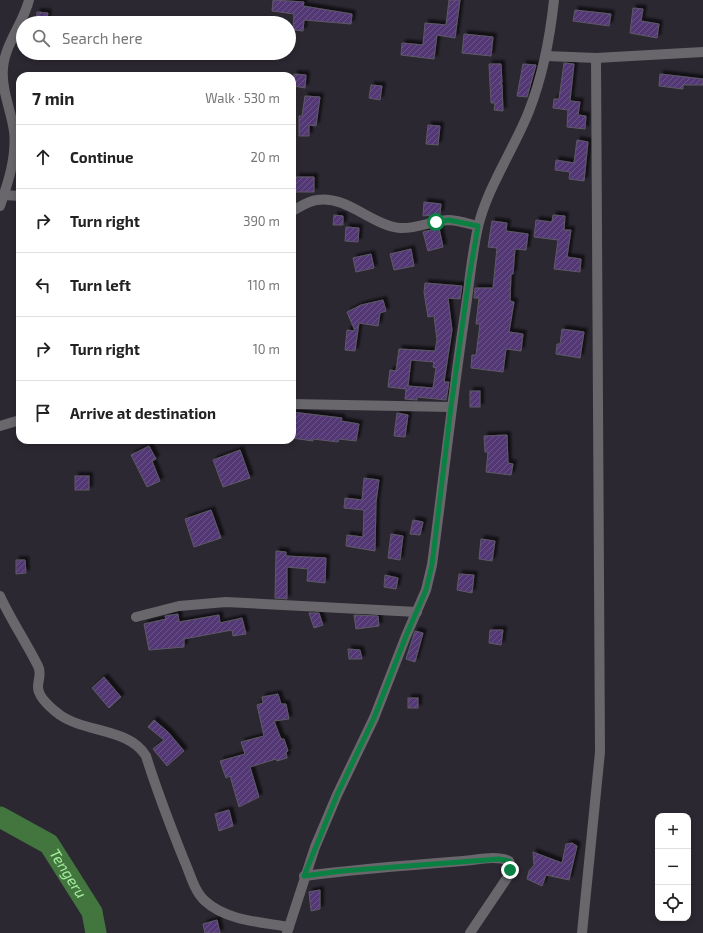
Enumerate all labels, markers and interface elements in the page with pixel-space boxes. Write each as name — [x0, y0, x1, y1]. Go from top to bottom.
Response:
search box — [16, 16, 296, 60]
icon: search — [30, 27, 52, 49]
text: Search here — [62, 29, 143, 47]
text: 7 min — [32, 88, 75, 108]
text: Walk · 530 m — [205, 90, 280, 106]
icon: ahead — [32, 146, 54, 168]
text: Continue — [70, 148, 133, 166]
text: 20 m — [251, 149, 280, 165]
icon: right — [32, 210, 54, 232]
text: Turn right — [70, 212, 140, 230]
text: 390 m — [243, 213, 280, 229]
route start — [427, 213, 445, 231]
icon: left — [32, 274, 54, 296]
text: Turn left — [70, 276, 131, 294]
text: 110 m — [248, 277, 280, 293]
icon: right — [32, 338, 54, 360]
text: Turn right — [70, 340, 140, 358]
text: 10 m — [253, 341, 280, 357]
icon: arrive — [32, 402, 54, 424]
text: Arrive at destination — [70, 404, 216, 422]
map controls — [655, 813, 691, 921]
button: + — [655, 813, 691, 849]
water label: Tengeru — [46, 845, 91, 901]
button: − — [655, 849, 691, 885]
route end — [501, 861, 519, 879]
button: locate — [655, 885, 691, 921]

